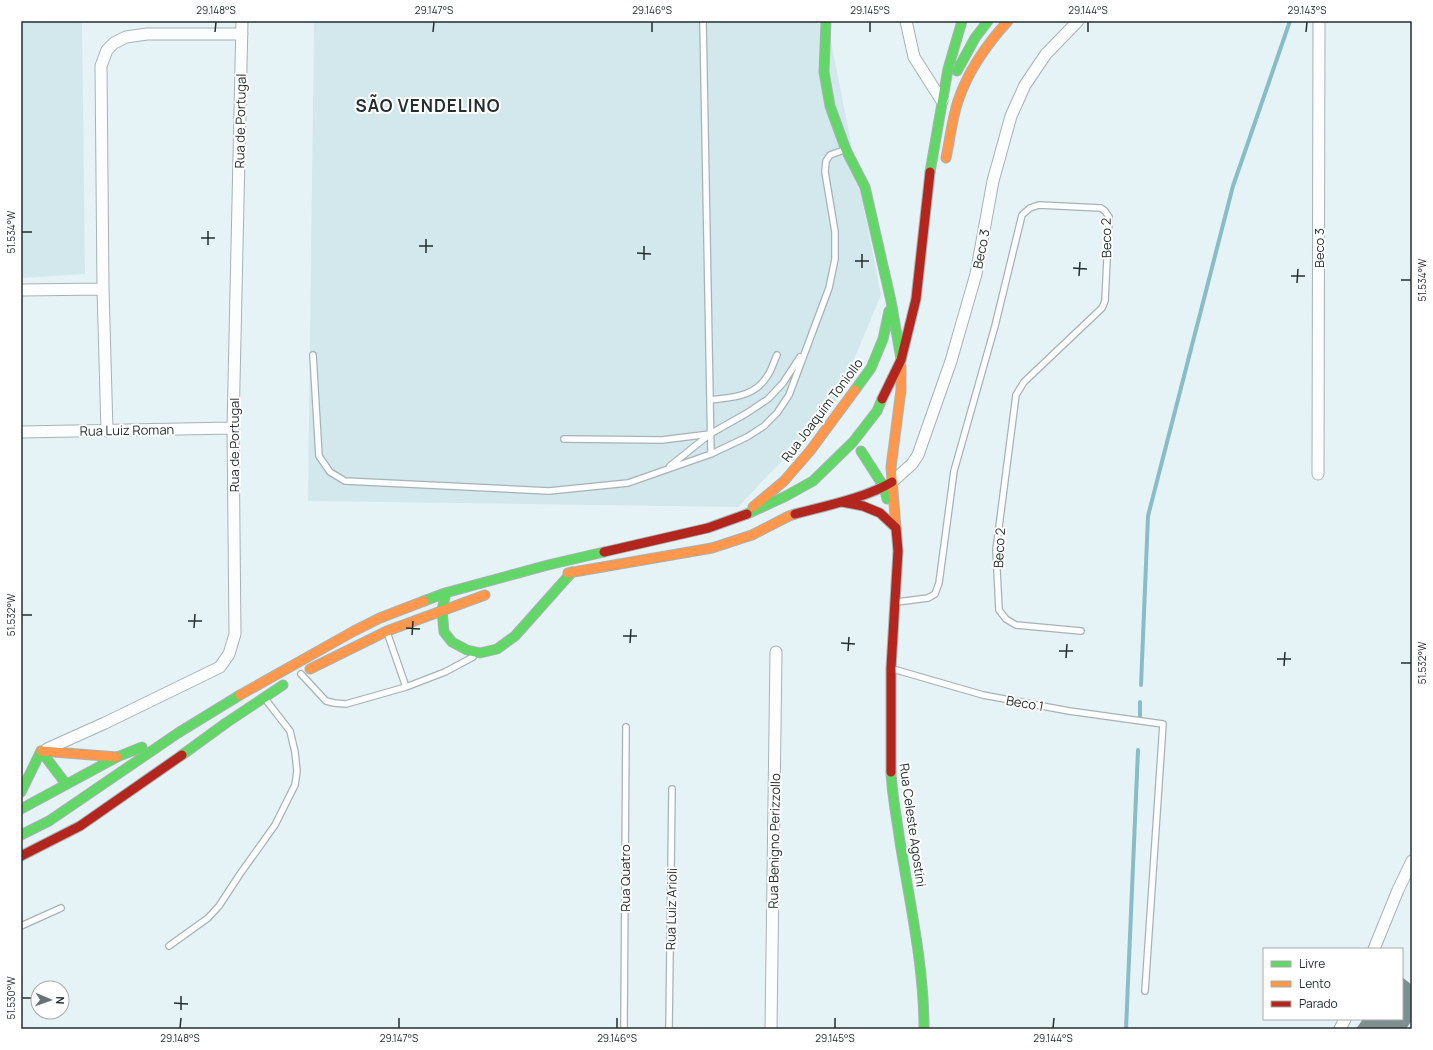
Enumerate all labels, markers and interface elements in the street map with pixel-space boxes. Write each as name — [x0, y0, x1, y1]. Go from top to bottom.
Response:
text: 29.148°S — [196, 3, 236, 17]
text: 29.147°S — [415, 3, 453, 17]
text: 29.146°S — [632, 3, 672, 17]
text: 29.145°S — [850, 3, 890, 17]
text: 29.144°S — [1068, 3, 1108, 17]
text: 29.143°S — [1287, 3, 1327, 17]
street label: Rua de Portugal — [230, 73, 250, 169]
district label: SÃO VENDELINO — [355, 94, 501, 117]
text: 51.534°W — [4, 210, 18, 253]
street label: Beco 2 — [1097, 218, 1115, 258]
street label: Beco 3 — [968, 228, 994, 270]
street label: Beco 3 — [1310, 228, 1328, 268]
text: 51.534°W — [1415, 258, 1429, 301]
street label: Rua Joaquim Toniollo — [777, 354, 867, 465]
street label: Rua de Portugal — [225, 398, 243, 492]
street label: Rua Luiz Roman — [80, 420, 174, 440]
street label: Beco 2 — [989, 527, 1009, 569]
text: 51.532°W — [4, 593, 18, 636]
text: 51.532°W — [1415, 641, 1429, 684]
street label: Beco 1 — [1005, 691, 1045, 715]
street label: Rua Celeste Agostini — [895, 762, 931, 888]
street label: Rua Benigno Perizzollo — [764, 773, 784, 909]
street label: Rua Quatro — [616, 844, 634, 912]
street label: Rua Luiz Arioli — [661, 868, 681, 950]
legend — [1263, 948, 1403, 1020]
text: Livre — [1299, 955, 1325, 972]
text: Lento — [1299, 975, 1331, 992]
text: 51.530°W — [4, 976, 18, 1020]
north arrow — [30, 980, 70, 1020]
text: Parado — [1299, 995, 1338, 1012]
text: N — [53, 996, 68, 1005]
text: 29.148°S — [160, 1031, 200, 1045]
text: 29.147°S — [380, 1031, 418, 1045]
text: 29.146°S — [597, 1031, 637, 1045]
text: 29.145°S — [815, 1031, 855, 1045]
text: 29.144°S — [1033, 1031, 1073, 1045]

